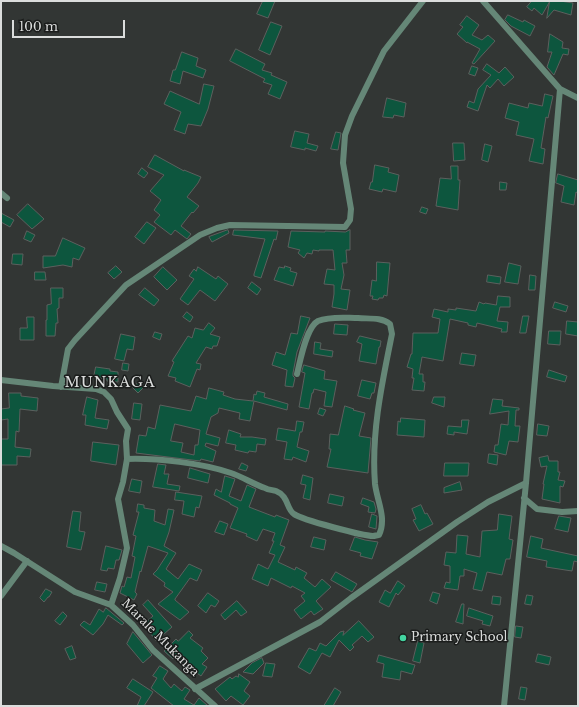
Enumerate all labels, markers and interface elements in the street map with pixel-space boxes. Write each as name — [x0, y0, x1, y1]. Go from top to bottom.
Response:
scale bar — [14, 12, 127, 38]
text: 100 m — [19, 19, 58, 34]
district label: MUNKAGA — [64, 375, 156, 391]
street label: Marale Mukanga — [118, 596, 202, 680]
place label: Primary School — [411, 631, 507, 645]
marker: Primary School — [398, 633, 408, 643]

